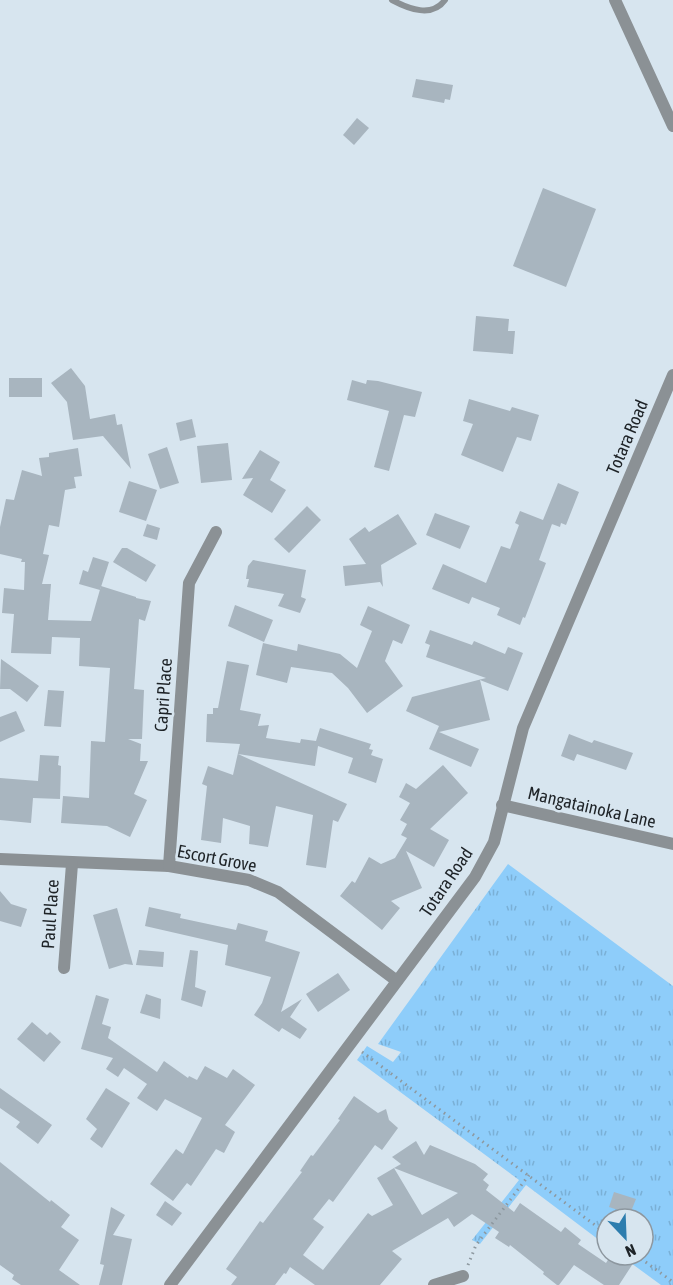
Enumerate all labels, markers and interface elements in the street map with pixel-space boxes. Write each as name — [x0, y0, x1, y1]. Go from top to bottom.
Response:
street label: Totara Road — [602, 397, 652, 477]
street label: Capri Place — [150, 657, 176, 733]
street label: Mangatainoka Lane — [526, 782, 658, 832]
street label: Escort Grove — [176, 840, 258, 876]
street label: Totara Road — [415, 843, 477, 921]
street label: Paul Place — [37, 879, 63, 949]
north arrow — [595, 1207, 655, 1267]
text: N — [623, 1241, 639, 1261]

